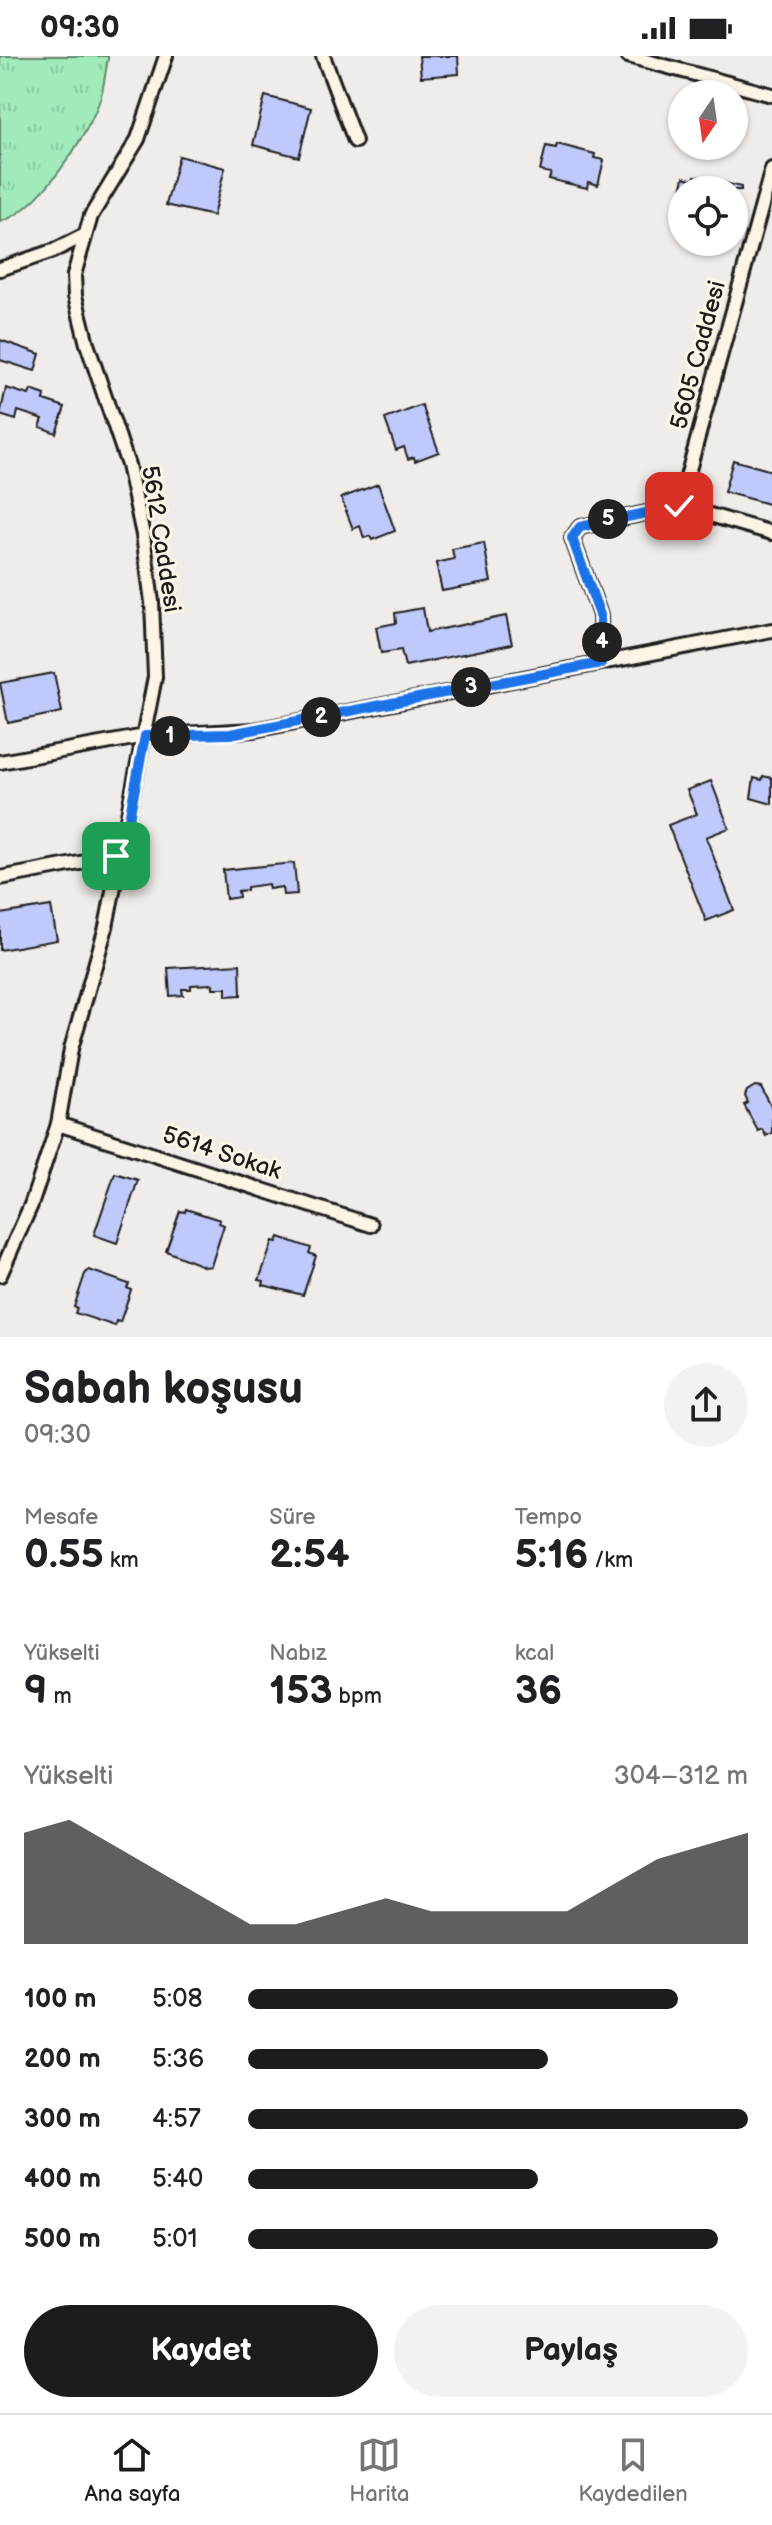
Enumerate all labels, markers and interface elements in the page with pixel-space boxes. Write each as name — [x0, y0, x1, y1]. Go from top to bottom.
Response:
text: 09:30 — [40, 10, 120, 46]
north arrow — [668, 80, 748, 160]
map controls — [668, 80, 748, 256]
button: locate — [668, 176, 748, 256]
street label: 5605 Caddesi — [664, 277, 732, 433]
street label: 5612 Caddesi — [135, 463, 187, 615]
pin — [645, 472, 713, 540]
icon: check — [657, 484, 701, 528]
pin: 5 — [588, 499, 628, 539]
text: 5 — [602, 505, 614, 532]
pin: 4 — [582, 622, 622, 662]
text: 4 — [596, 628, 608, 655]
pin: 3 — [451, 667, 491, 707]
text: 3 — [465, 673, 477, 700]
pin: 2 — [301, 697, 341, 737]
text: 2 — [314, 703, 328, 730]
pin: 1 — [150, 716, 190, 756]
text: 1 — [165, 722, 175, 749]
pin — [82, 822, 150, 890]
icon: arrive — [94, 834, 138, 878]
street label: 5614 Sokak — [159, 1120, 285, 1186]
text: Sabah koşusu — [24, 1363, 303, 1416]
button: share — [664, 1363, 748, 1447]
text: 09:30 — [24, 1420, 91, 1451]
text: Mesafe — [24, 1504, 98, 1531]
text: Süre — [269, 1504, 316, 1531]
text: Tempo — [515, 1504, 582, 1531]
text: 0.55 — [24, 1531, 104, 1579]
text: 2:54 — [269, 1531, 350, 1579]
text: 5:16 — [515, 1531, 588, 1579]
text: km — [104, 1547, 139, 1574]
text: /km — [588, 1547, 633, 1574]
text: Yükselti — [24, 1640, 100, 1667]
text: Nabız — [269, 1640, 326, 1667]
text: kcal — [515, 1640, 554, 1667]
text: 9 — [24, 1667, 47, 1715]
text: 153 — [269, 1667, 333, 1715]
text: 36 — [515, 1667, 562, 1715]
text: m — [47, 1683, 72, 1710]
text: bpm — [333, 1683, 382, 1710]
text: Yükselti — [24, 1761, 114, 1792]
text: 304–312 m — [614, 1761, 748, 1792]
text: 100 m — [24, 1984, 97, 2015]
text: 5:08 — [152, 1984, 203, 2015]
text: 200 m — [24, 2044, 101, 2075]
text: 5:36 — [152, 2044, 204, 2075]
text: 300 m — [24, 2104, 101, 2135]
text: 4:57 — [152, 2104, 201, 2135]
text: 400 m — [24, 2164, 101, 2195]
text: 5:40 — [152, 2164, 203, 2195]
text: 500 m — [24, 2224, 101, 2255]
text: 5:01 — [152, 2224, 198, 2255]
button: Kaydet — [24, 2305, 378, 2397]
button: Paylaş — [394, 2305, 748, 2397]
tab: Ana sayfa — [84, 2433, 180, 2508]
tab: Harita — [349, 2433, 409, 2508]
tab: Kaydedilen — [578, 2433, 688, 2508]

